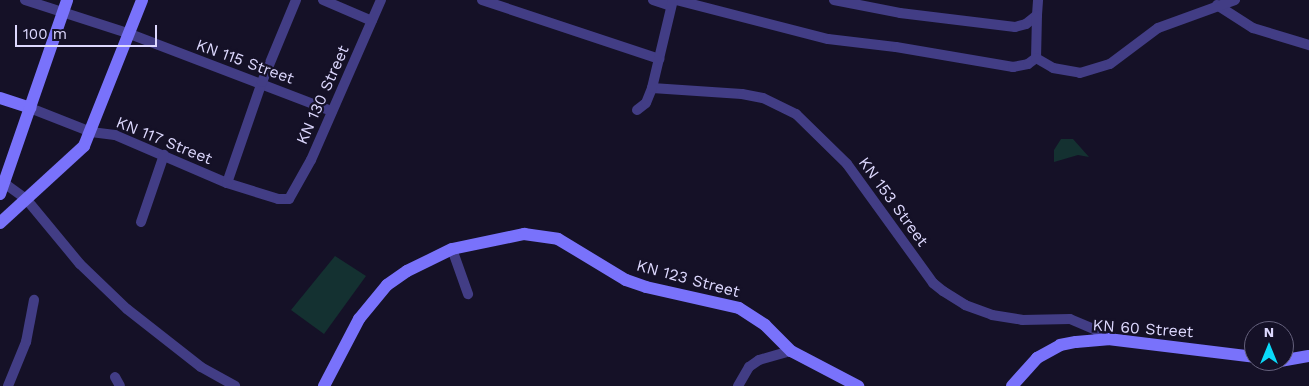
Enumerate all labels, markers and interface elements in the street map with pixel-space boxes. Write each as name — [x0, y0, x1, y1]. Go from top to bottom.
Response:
scale bar — [18, 15, 160, 47]
text: 100 m — [23, 25, 67, 43]
street label: KN 115 Street — [193, 35, 297, 89]
street label: KN 130 Street — [293, 42, 353, 148]
street label: KN 117 Street — [113, 113, 215, 169]
street label: KN 153 Street — [854, 153, 932, 251]
street label: KN 123 Street — [634, 256, 742, 302]
street label: KN 60 Street — [1092, 316, 1194, 342]
north arrow — [1244, 321, 1294, 371]
text: N — [1264, 324, 1274, 340]

